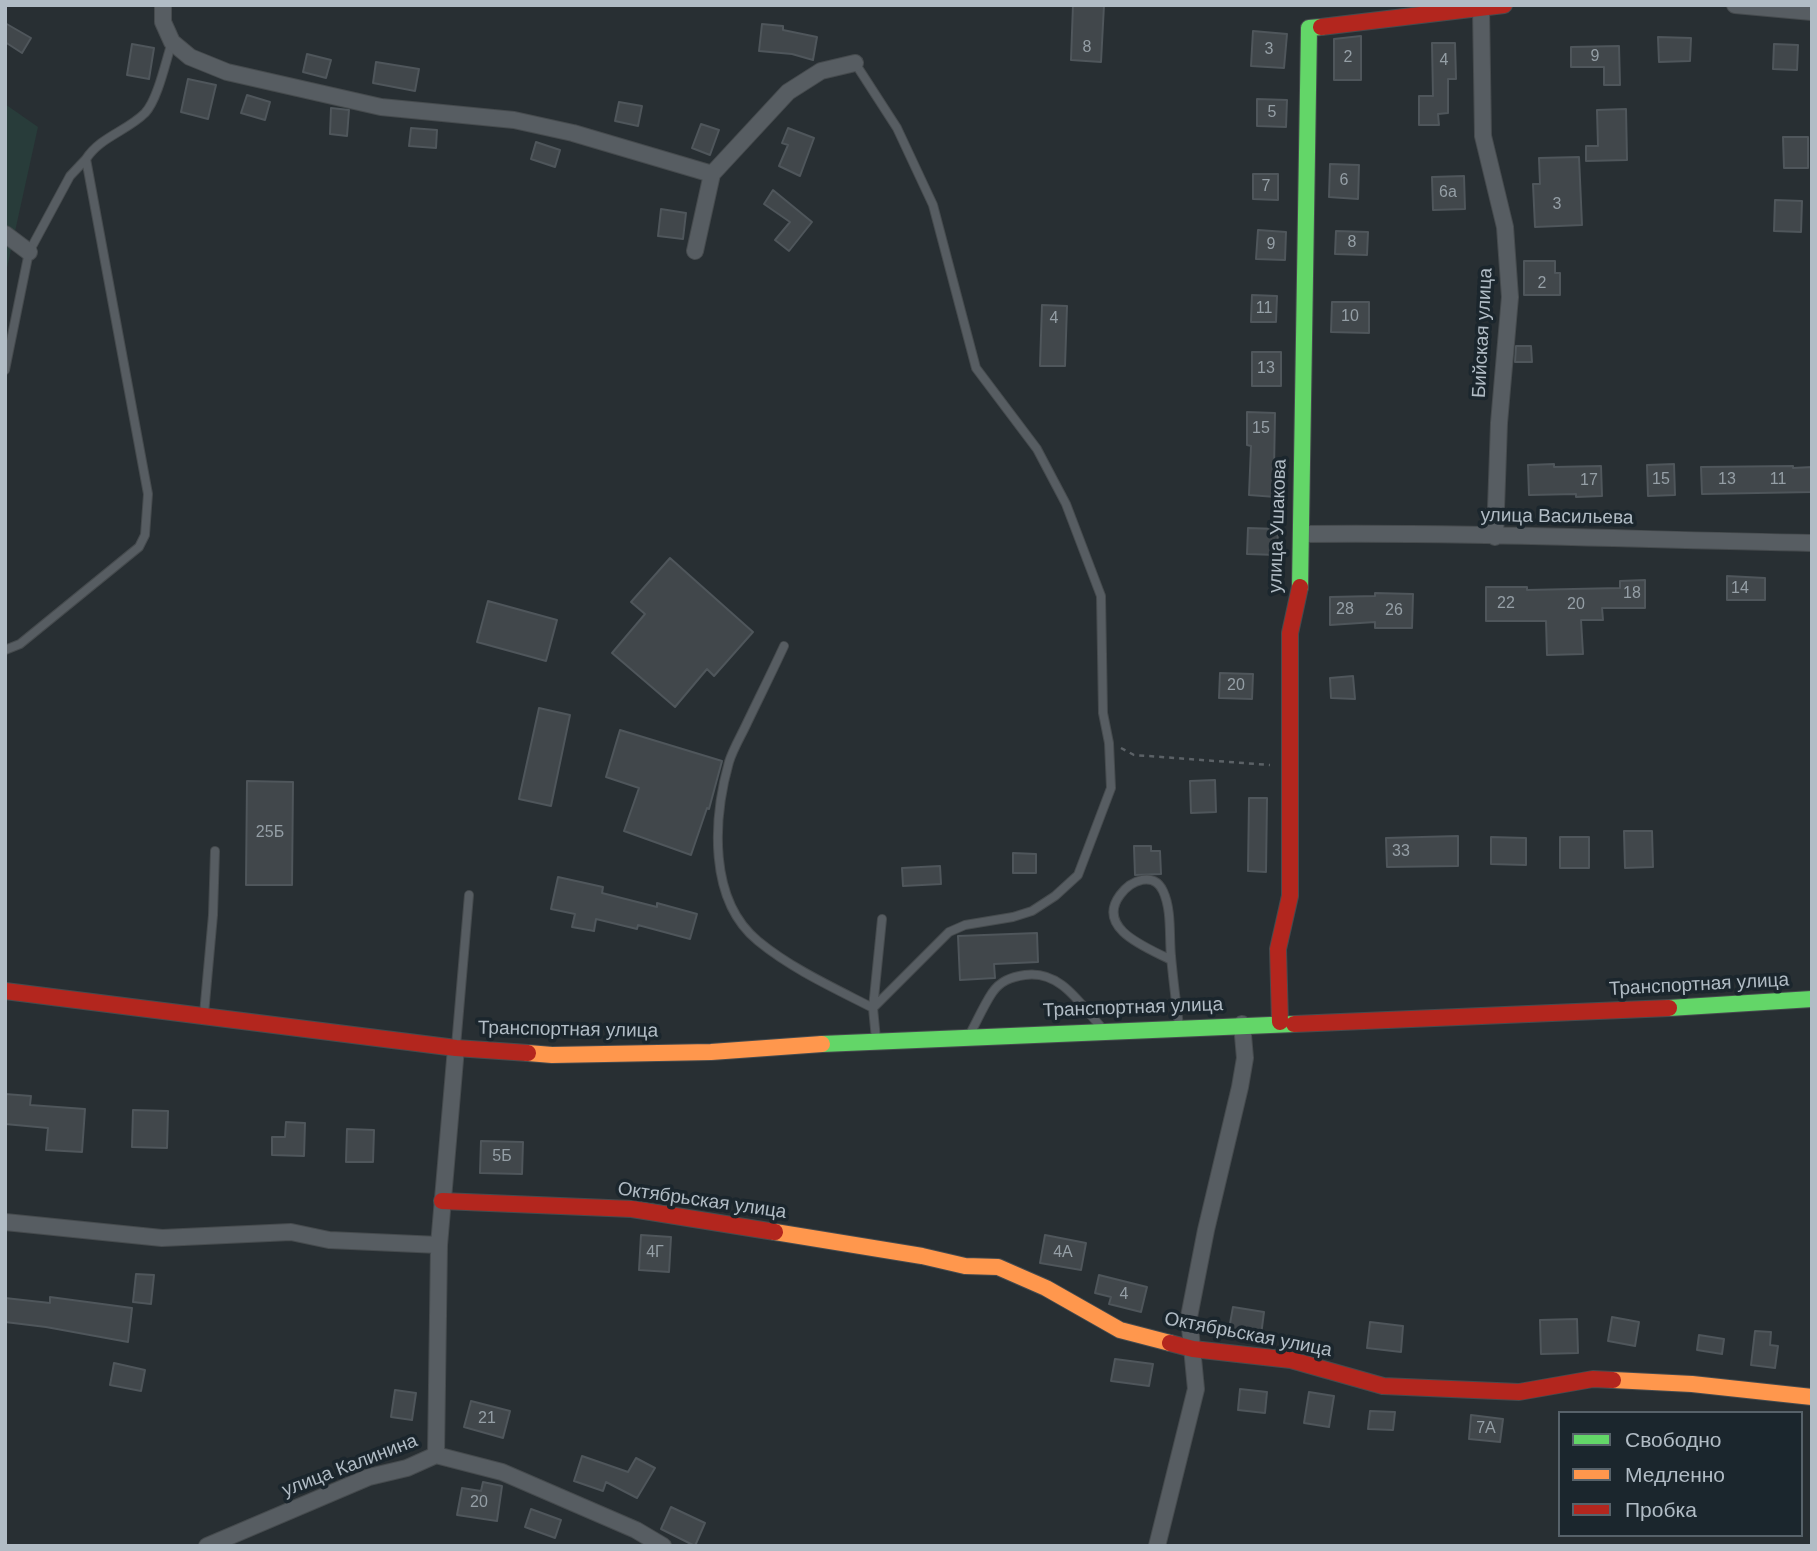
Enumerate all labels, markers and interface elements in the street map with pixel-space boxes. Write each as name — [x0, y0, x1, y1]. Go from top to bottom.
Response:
house number: 8 — [1083, 38, 1091, 58]
house number: 3 — [1265, 40, 1273, 60]
house number: 9 — [1591, 47, 1599, 67]
house number: 2 — [1344, 48, 1352, 68]
house number: 4 — [1440, 51, 1448, 71]
house number: 5 — [1268, 103, 1276, 123]
house number: 6 — [1340, 171, 1348, 191]
house number: 7 — [1262, 177, 1270, 197]
house number: 6а — [1439, 183, 1457, 203]
house number: 3 — [1553, 195, 1561, 215]
house number: 8 — [1348, 233, 1356, 253]
house number: 9 — [1267, 235, 1275, 255]
street label: Бийская улица — [1468, 267, 1498, 399]
house number: 2 — [1538, 274, 1546, 294]
house number: 11 — [1256, 299, 1272, 319]
house number: 10 — [1341, 307, 1359, 327]
house number: 4 — [1050, 309, 1058, 329]
house number: 13 — [1257, 359, 1275, 379]
house number: 15 — [1252, 419, 1270, 439]
street label: улица Ушакова — [1264, 459, 1292, 593]
house number: 15 — [1652, 470, 1670, 490]
house number: 13 — [1718, 470, 1736, 490]
house number: 11 — [1770, 470, 1786, 490]
house number: 17 — [1580, 471, 1598, 491]
street label: улица Васильева — [1480, 504, 1634, 530]
house number: 14 — [1731, 579, 1749, 599]
house number: 18 — [1623, 584, 1641, 604]
house number: 22 — [1497, 594, 1515, 614]
house number: 20 — [1567, 595, 1585, 615]
house number: 28 — [1336, 600, 1354, 620]
house number: 26 — [1385, 601, 1403, 621]
house number: 20 — [1227, 676, 1245, 696]
house number: 25Б — [256, 823, 284, 843]
house number: 33 — [1392, 842, 1410, 862]
street label: Транспортная улица — [1608, 969, 1790, 1001]
street label: Транспортная улица — [1043, 993, 1223, 1023]
street label: Транспортная улица — [478, 1017, 658, 1043]
house number: 5Б — [492, 1147, 512, 1167]
street label: Октябрьская улица — [616, 1178, 788, 1224]
house number: 4Г — [646, 1243, 664, 1263]
house number: 4А — [1053, 1243, 1073, 1263]
house number: 4 — [1120, 1285, 1128, 1305]
street label: Октябрьская улица — [1162, 1308, 1334, 1362]
house number: 21 — [478, 1409, 496, 1429]
legend — [1558, 1411, 1803, 1537]
house number: 7А — [1476, 1419, 1496, 1439]
text: Свободно — [1625, 1428, 1722, 1451]
street label: улица Калинина — [279, 1430, 421, 1502]
text: Медленно — [1625, 1463, 1725, 1486]
house number: 20 — [470, 1493, 488, 1513]
text: Пробка — [1625, 1498, 1697, 1521]

